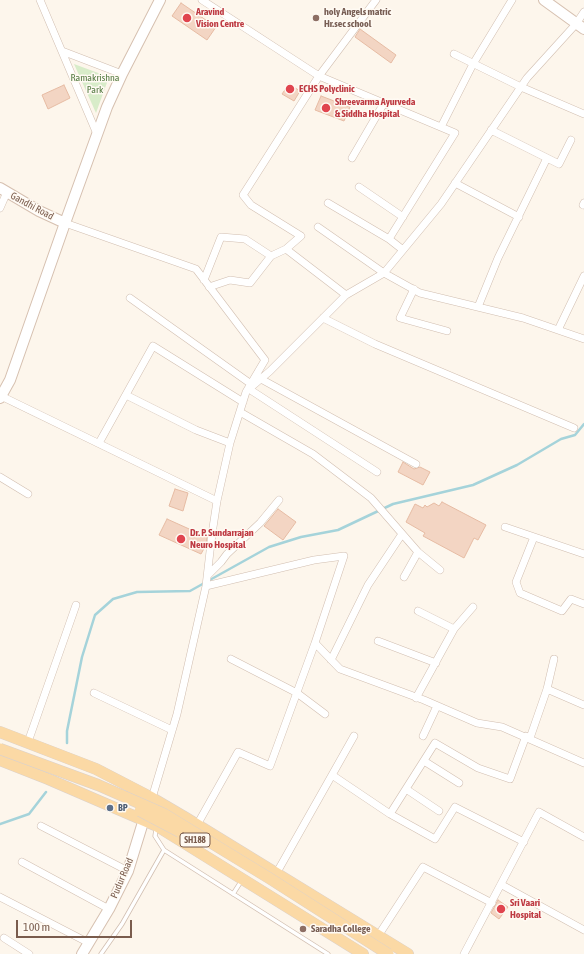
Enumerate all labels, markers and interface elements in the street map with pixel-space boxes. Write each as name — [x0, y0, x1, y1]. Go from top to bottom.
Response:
place label: Aravind Vision Centre — [196, 6, 244, 30]
place label: holy Angels matric Hr.sec school — [324, 6, 391, 30]
marker: Aravind Vision Centre — [181, 12, 193, 24]
marker: holy Angels matric Hr.sec school — [311, 13, 321, 23]
park label: Ramakrishna Park — [70, 72, 120, 96]
marker: ECHS Polyclinic — [284, 83, 296, 95]
place label: ECHS Polyclinic — [299, 83, 355, 95]
place label: Shreevarma Ayurveda & Siddha Hospital — [335, 96, 415, 120]
marker: Shreevarma Ayurveda & Siddha Hospital — [320, 102, 332, 114]
street label: Gandhi Road — [8, 190, 56, 222]
place label: Dr. P. Sundarrajan Neuro Hospital — [190, 527, 254, 550]
marker: Dr. P. Sundarrajan Neuro Hospital — [175, 533, 187, 545]
place label: BP — [118, 802, 128, 814]
marker: BP — [105, 803, 115, 813]
road number: SH188 — [180, 833, 210, 847]
street label: Pudur Road — [108, 856, 136, 900]
place label: Sri Vaari Hospital — [510, 897, 541, 920]
marker: Sri Vaari Hospital — [495, 903, 507, 915]
scale bar — [18, 912, 134, 938]
text: 100 m — [23, 920, 50, 934]
place label: Saradha College — [311, 923, 370, 935]
marker: Saradha College — [298, 924, 308, 934]

